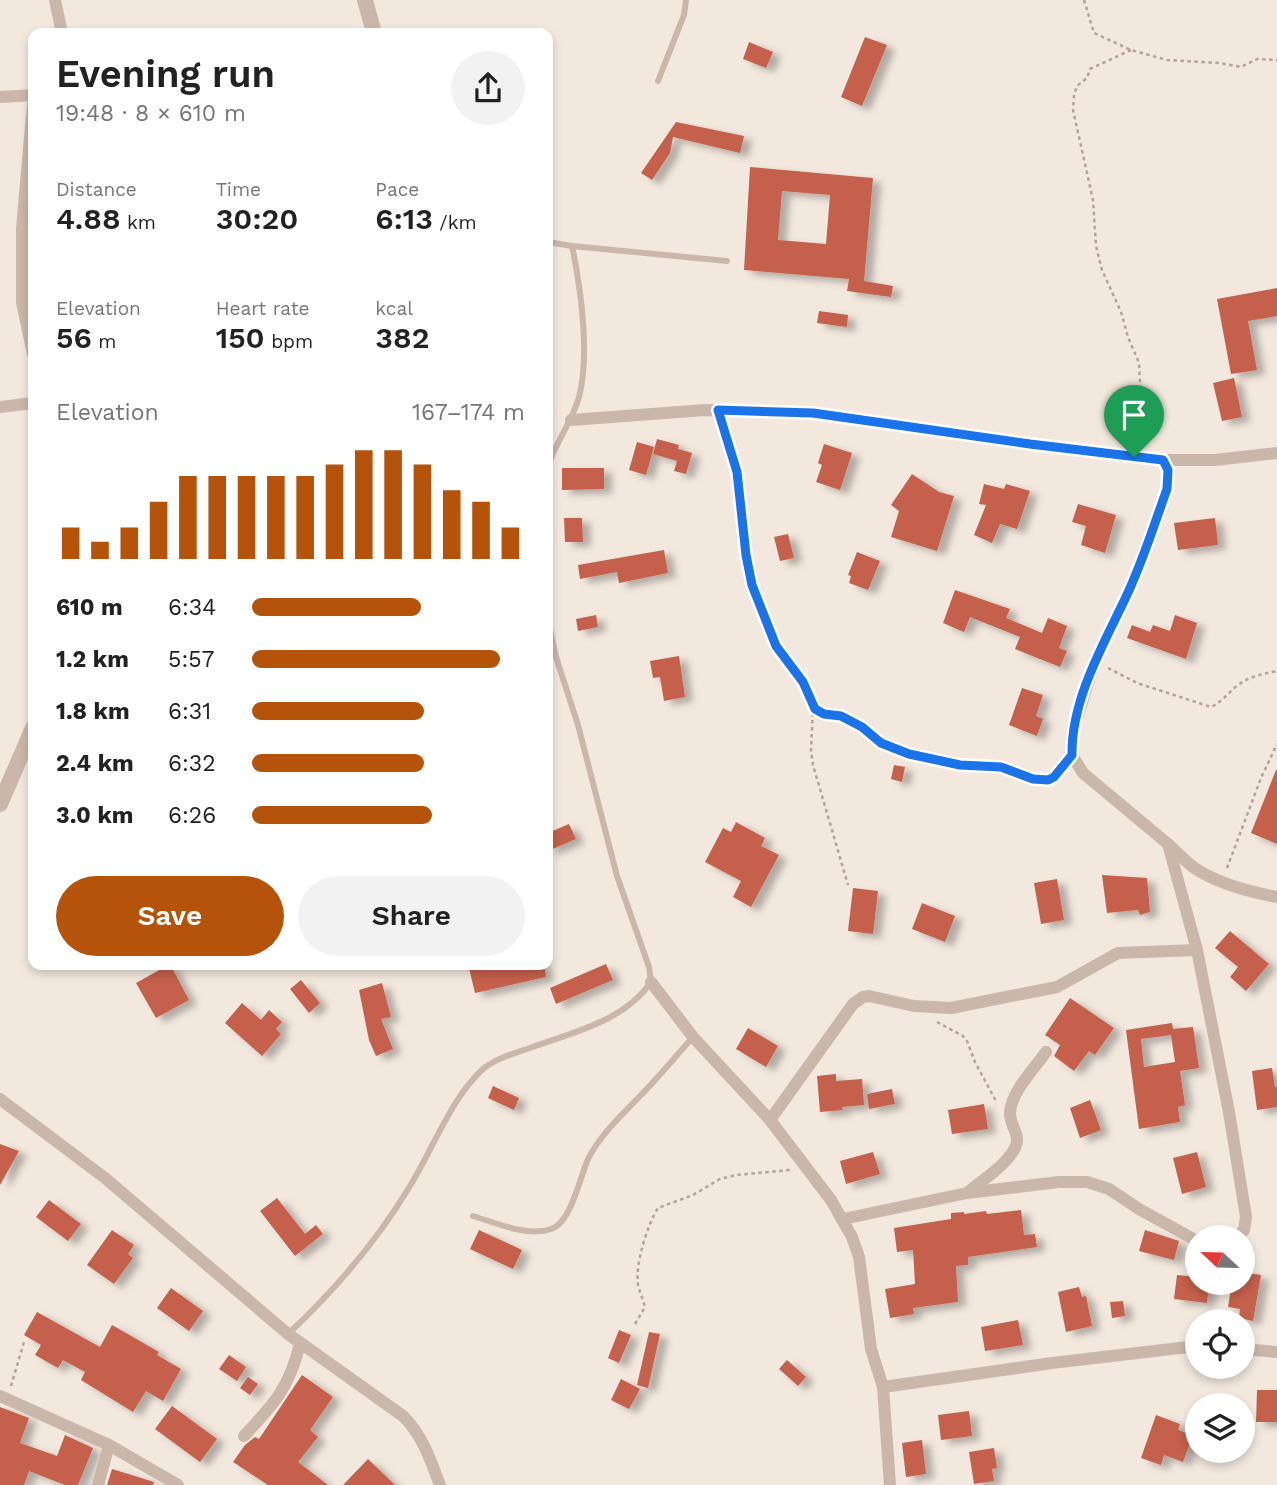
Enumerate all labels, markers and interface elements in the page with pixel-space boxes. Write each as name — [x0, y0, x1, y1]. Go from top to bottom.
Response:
button: share — [451, 51, 525, 125]
text: Evening run — [56, 52, 275, 96]
text: 19:48 · 8 × 610 m — [56, 100, 246, 127]
text: Distance — [56, 178, 137, 201]
text: Time — [216, 178, 261, 201]
text: Pace — [375, 178, 419, 201]
text: 4.88 — [56, 201, 121, 236]
text: 30:20 — [216, 201, 298, 236]
text: 6:13 — [375, 201, 433, 236]
text: km — [121, 211, 156, 234]
text: /km — [433, 211, 477, 234]
text: Elevation — [56, 297, 141, 320]
text: Heart rate — [216, 297, 310, 320]
text: kcal — [375, 297, 413, 320]
text: 56 — [56, 320, 92, 355]
text: 150 — [216, 320, 265, 355]
text: 382 — [375, 320, 429, 355]
text: m — [92, 330, 116, 353]
text: bpm — [265, 330, 313, 353]
pin — [1104, 385, 1164, 457]
icon: arrive — [1115, 396, 1153, 434]
text: Elevation — [56, 399, 159, 426]
text: 167–174 m — [412, 399, 525, 426]
text: 610 m — [56, 594, 123, 621]
text: 6:34 — [168, 594, 216, 621]
text: 1.2 km — [56, 646, 129, 673]
text: 5:57 — [168, 646, 214, 673]
text: 1.8 km — [56, 698, 130, 725]
text: 6:31 — [168, 698, 211, 725]
text: 2.4 km — [56, 750, 134, 777]
text: 6:32 — [168, 750, 216, 777]
text: 3.0 km — [56, 802, 133, 829]
text: 6:26 — [168, 802, 216, 829]
button: Save — [56, 876, 284, 956]
button: Share — [298, 876, 525, 956]
north arrow — [1185, 1225, 1255, 1295]
map controls — [1185, 1225, 1255, 1463]
button: locate — [1185, 1309, 1255, 1379]
button: layers — [1185, 1393, 1255, 1463]

